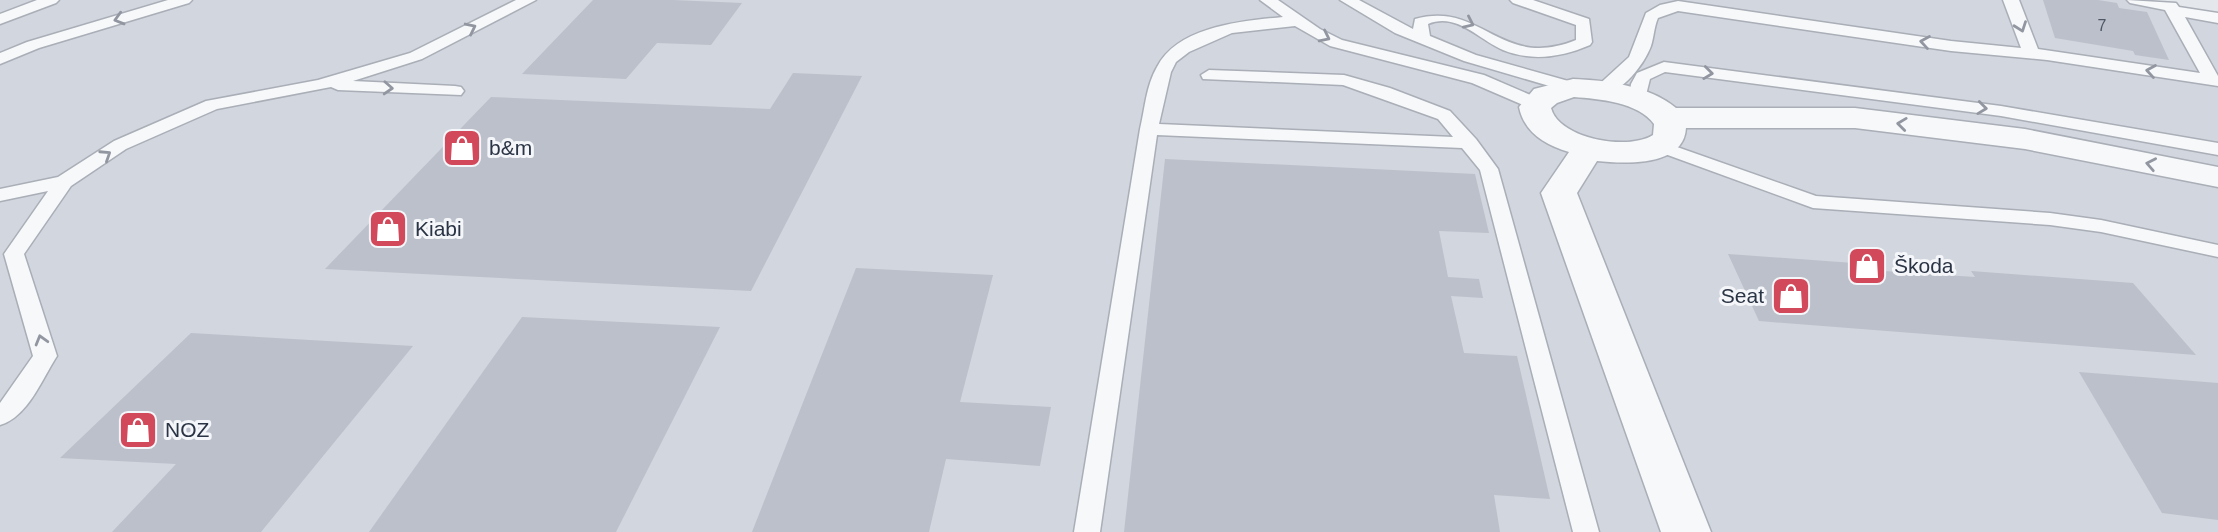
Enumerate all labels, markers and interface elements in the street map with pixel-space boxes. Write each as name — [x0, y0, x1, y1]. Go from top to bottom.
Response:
one-way arrow — [113, 11, 125, 26]
one-way arrow — [1462, 15, 1474, 29]
house number: 7 — [2098, 17, 2107, 34]
one-way arrow — [2013, 20, 2027, 32]
one-way arrow — [464, 22, 476, 36]
one-way arrow — [1318, 29, 1330, 43]
one-way arrow — [1919, 35, 1931, 50]
one-way arrow — [2145, 64, 2156, 79]
one-way arrow — [1702, 66, 1714, 81]
one-way arrow — [383, 80, 394, 95]
one-way arrow — [1976, 101, 1988, 116]
one-way arrow — [1897, 116, 1908, 131]
shop icon: b&m — [441, 127, 483, 169]
place label: b&m — [489, 136, 532, 159]
one-way arrow — [98, 150, 111, 163]
one-way arrow — [2145, 157, 2157, 172]
shop icon: Kiabi — [367, 208, 409, 250]
place label: Kiabi — [415, 217, 462, 240]
shop icon: Škoda — [1846, 245, 1888, 287]
place label: Škoda — [1894, 254, 1954, 277]
shop icon: Seat — [1770, 275, 1812, 317]
place label: Seat — [1721, 284, 1764, 307]
one-way arrow — [34, 334, 49, 346]
shop icon: NOZ — [117, 409, 159, 451]
place label: NOZ — [165, 418, 210, 441]

